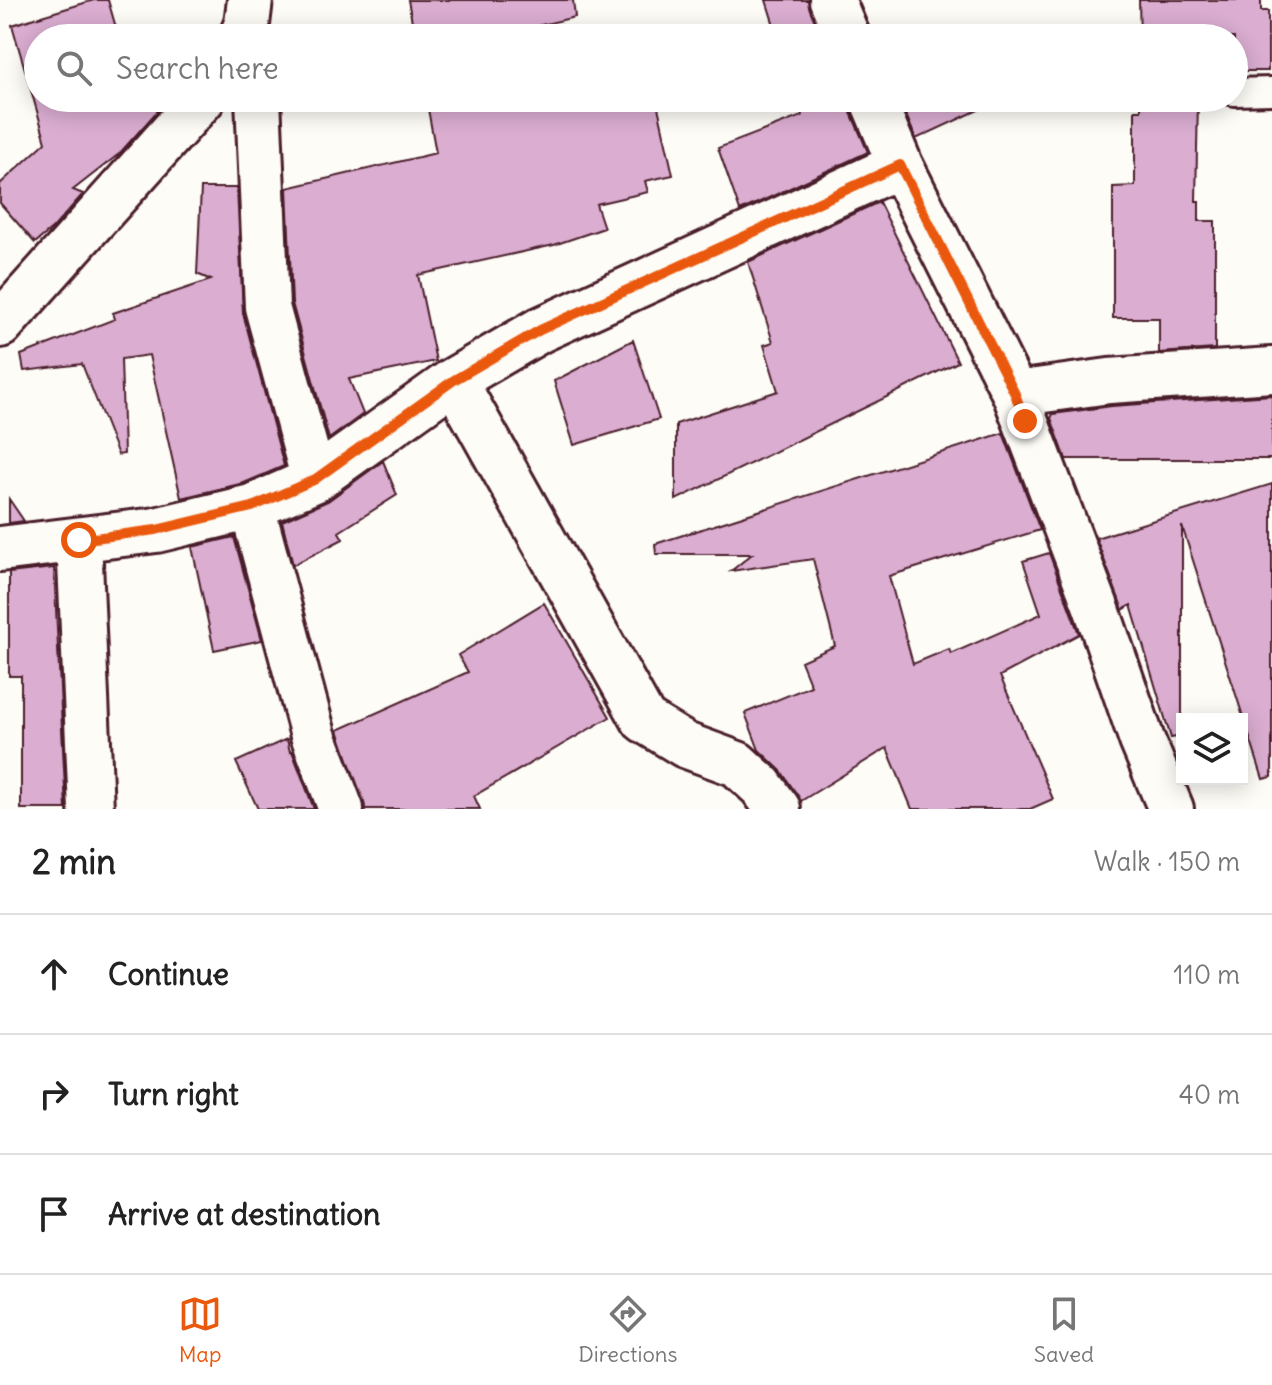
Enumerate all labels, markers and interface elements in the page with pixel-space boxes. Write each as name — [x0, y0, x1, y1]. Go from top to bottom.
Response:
search box — [24, 24, 1248, 112]
icon: search — [52, 46, 96, 90]
text: Search here — [116, 49, 279, 87]
route end — [1007, 403, 1043, 439]
route start — [61, 522, 97, 558]
map controls — [1176, 713, 1248, 785]
button: layers — [1176, 713, 1248, 785]
text: 2 min — [32, 840, 116, 883]
text: Walk · 150 m — [1094, 845, 1240, 878]
icon: ahead — [32, 952, 76, 996]
text: Continue — [108, 955, 229, 993]
text: 110 m — [1173, 958, 1240, 991]
icon: right — [32, 1072, 76, 1116]
text: Turn right — [108, 1075, 239, 1113]
text: 40 m — [1179, 1078, 1240, 1111]
icon: arrive — [32, 1192, 76, 1236]
text: Arrive at destination — [108, 1195, 380, 1233]
tab: Map — [178, 1292, 222, 1368]
tab: Directions — [578, 1292, 678, 1368]
tab: Saved — [1034, 1292, 1094, 1368]

